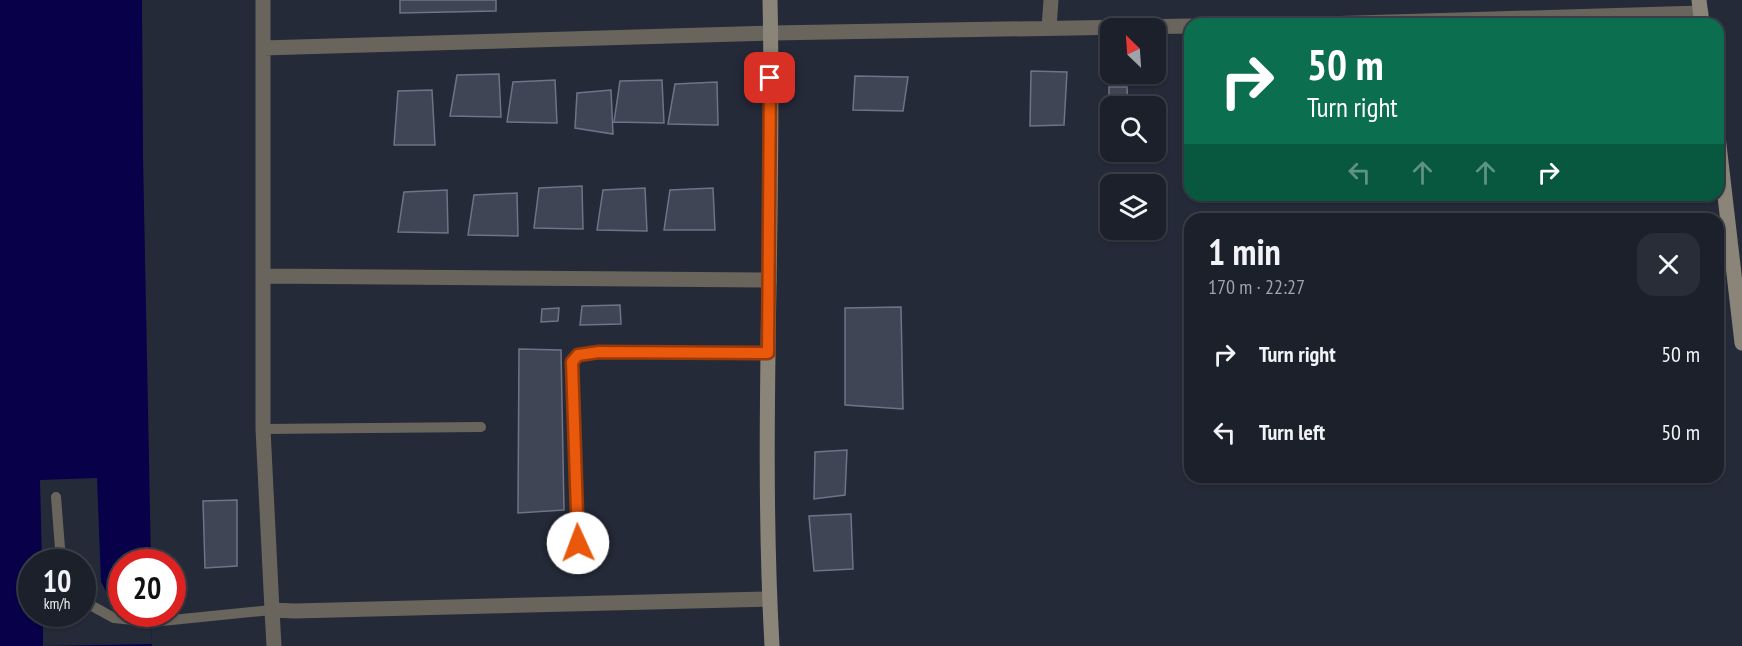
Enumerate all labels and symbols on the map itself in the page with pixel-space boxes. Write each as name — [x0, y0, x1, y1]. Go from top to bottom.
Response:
north arrow — [1100, 18, 1166, 84]
pin — [744, 52, 795, 103]
position arrow — [546, 511, 610, 575]
speed limit sign: 20 — [108, 549, 186, 627]

